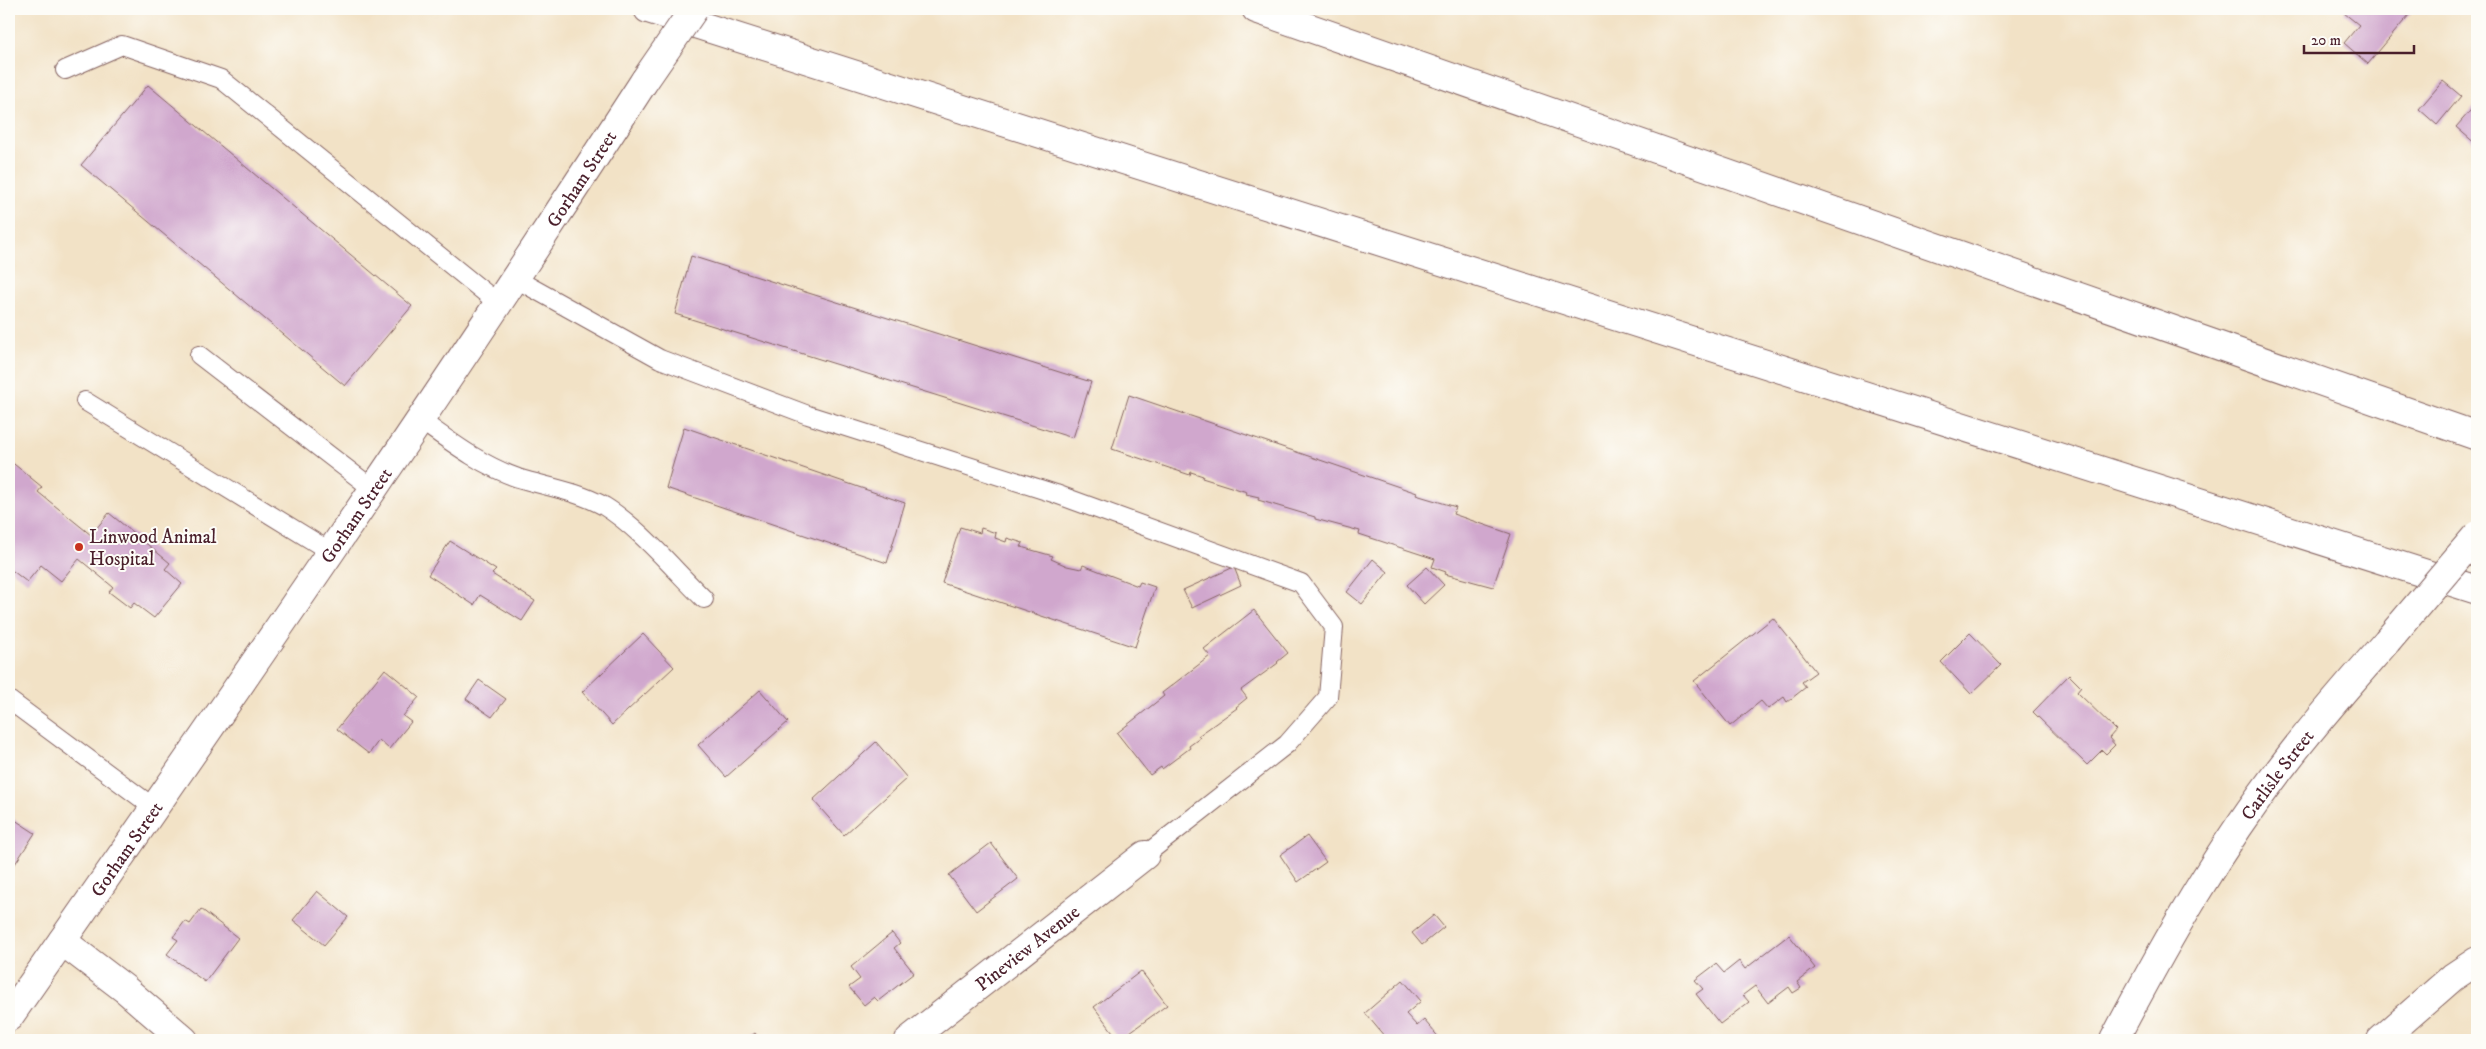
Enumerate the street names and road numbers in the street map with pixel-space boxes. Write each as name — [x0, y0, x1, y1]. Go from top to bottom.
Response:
street label: Gorham Street — [542, 127, 622, 232]
street label: Gorham Street — [316, 464, 398, 568]
street label: Carlisle Street — [2237, 725, 2319, 825]
street label: Gorham Street — [86, 797, 168, 902]
street label: Pineview Avenue — [971, 901, 1085, 997]

